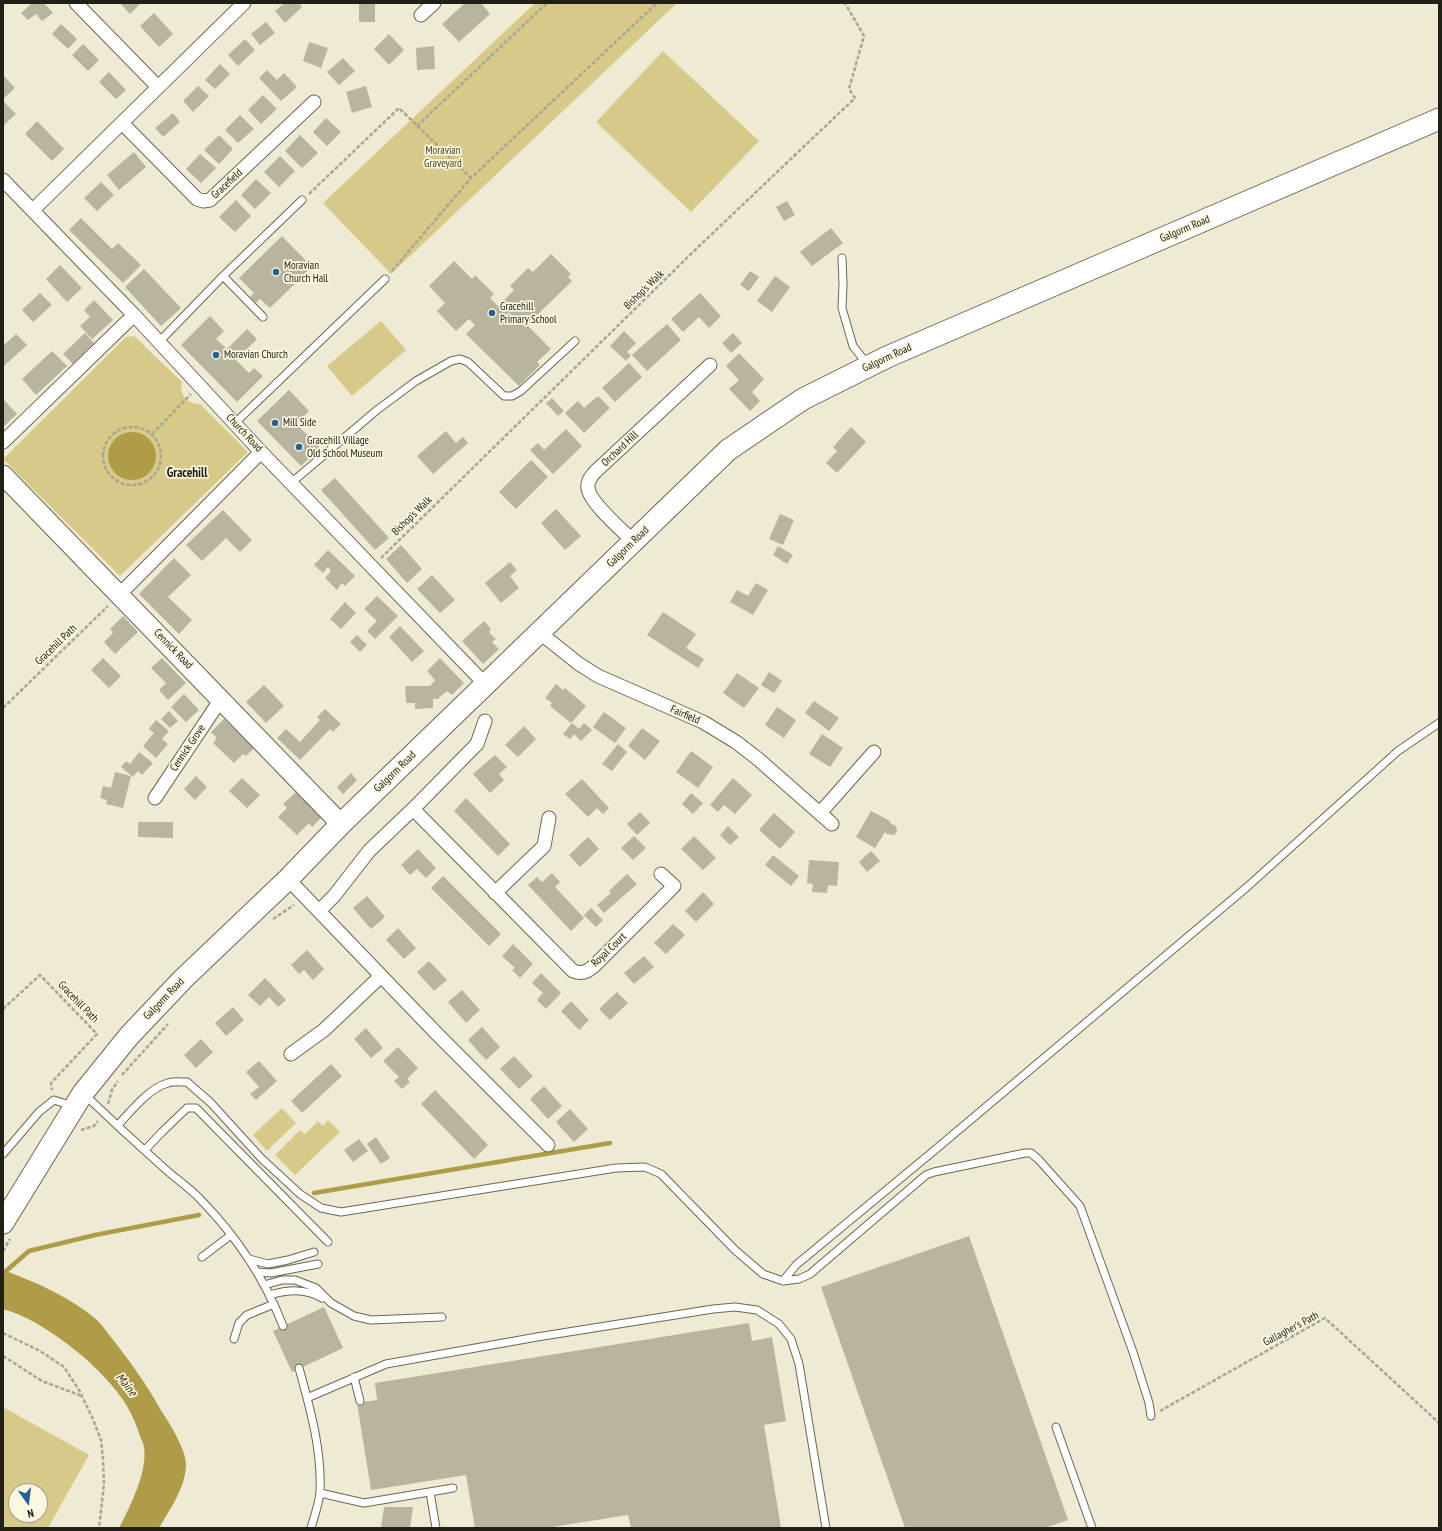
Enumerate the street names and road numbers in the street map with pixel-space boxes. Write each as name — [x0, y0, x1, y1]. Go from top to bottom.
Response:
street label: Gracefield — [209, 166, 245, 202]
street label: Galgorm Road — [1158, 213, 1212, 245]
street label: Bishop's Walk — [621, 268, 667, 312]
street label: Galgorm Road — [860, 341, 914, 375]
street label: Church Road — [223, 411, 265, 455]
street label: Orchard Hill — [599, 429, 641, 469]
street label: Bishop's Walk — [389, 494, 435, 538]
street label: Galgorm Road — [604, 524, 652, 570]
street label: Gracehill Path — [32, 622, 80, 668]
street label: Cennick Road — [151, 626, 195, 672]
street label: Fairfield — [668, 703, 702, 727]
street label: Cennick Grove — [168, 722, 208, 774]
street label: Galgorm Road — [371, 749, 419, 795]
street label: Royal Court — [589, 930, 629, 970]
street label: Galgorm Road — [141, 975, 187, 1023]
street label: Gracehill Path — [55, 978, 101, 1026]
street label: Gallagher's Path — [1261, 1309, 1321, 1349]

